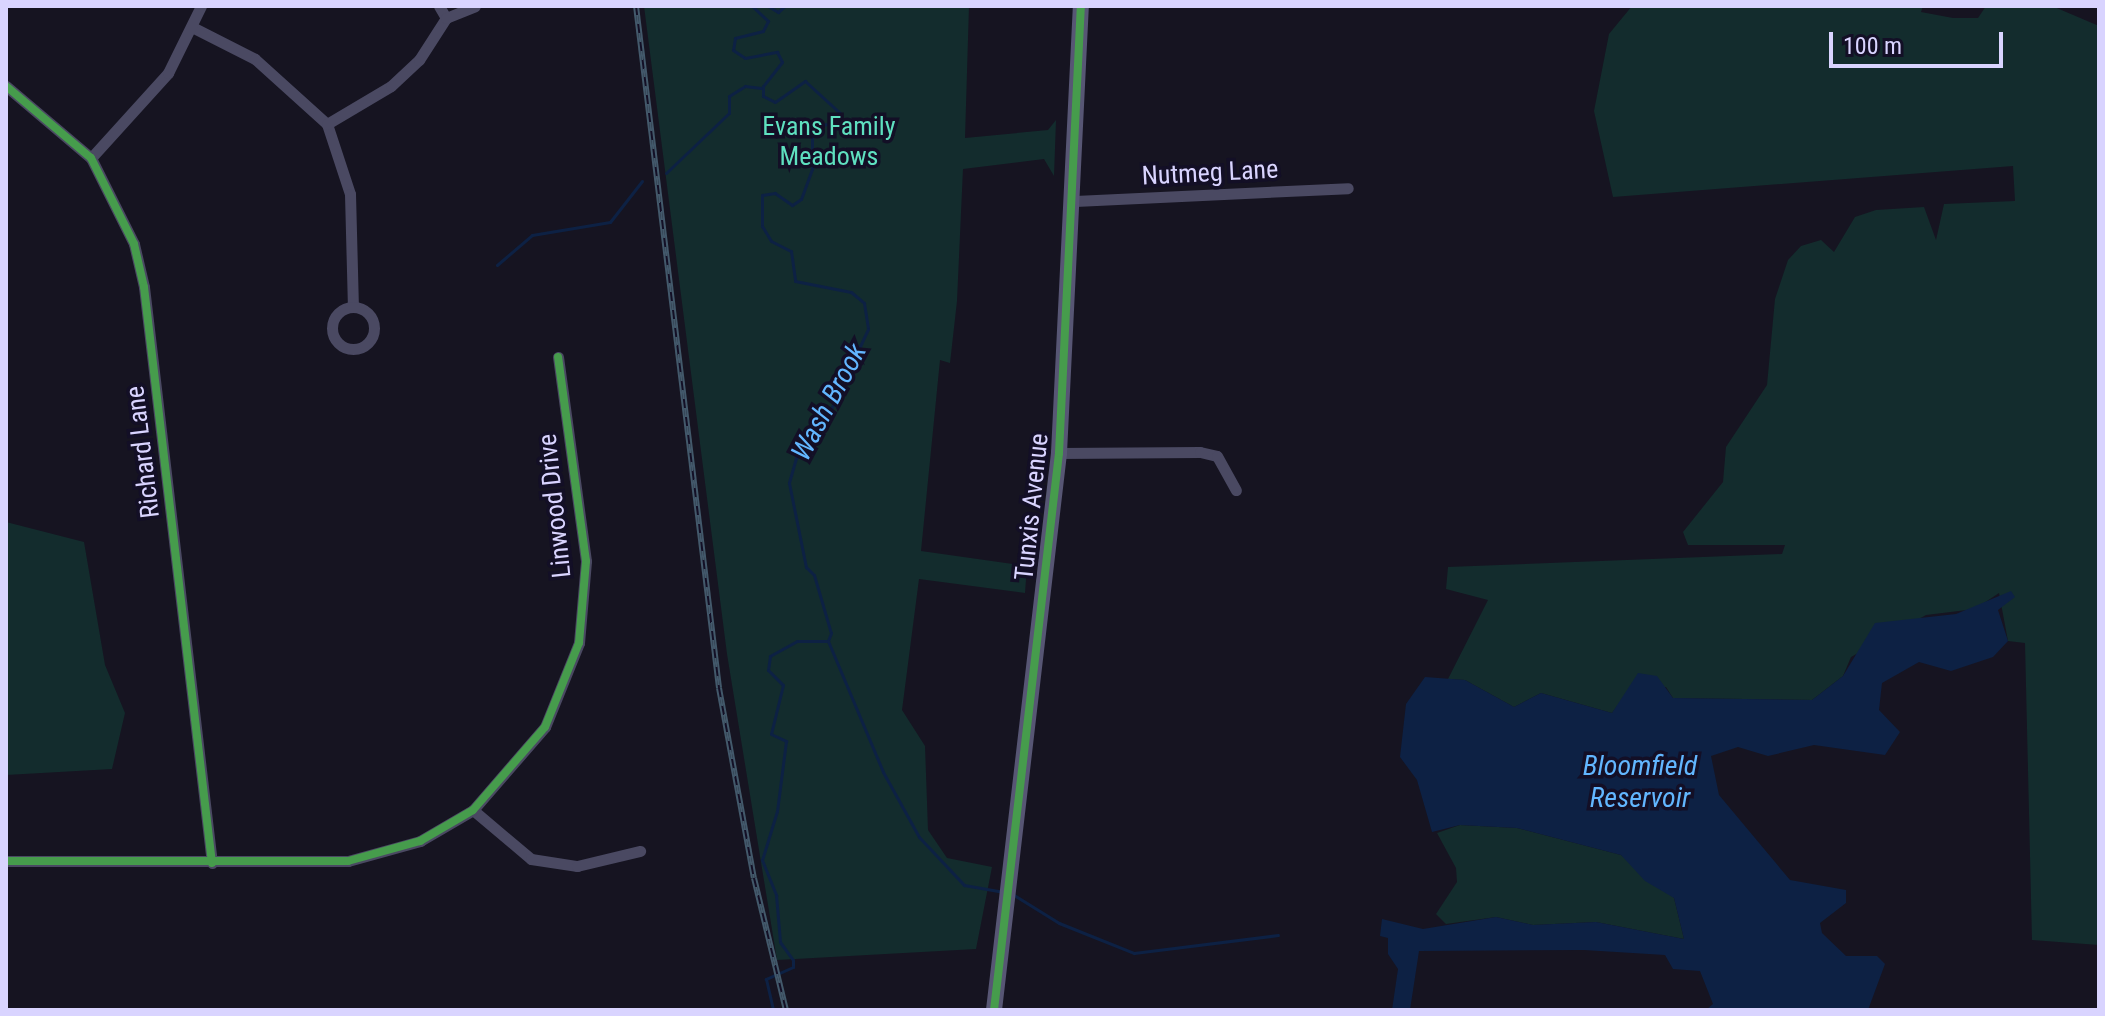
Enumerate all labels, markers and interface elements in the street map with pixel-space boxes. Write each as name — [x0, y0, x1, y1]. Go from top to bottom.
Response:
scale bar — [1833, 16, 2007, 66]
text: 100 m — [1843, 32, 1902, 60]
park label: Evans Family Meadows — [762, 111, 896, 172]
street label: Nutmeg Lane — [1141, 154, 1279, 192]
water label: Wash Brook — [784, 338, 874, 466]
street label: Richard Lane — [119, 384, 167, 520]
street label: Linwood Drive — [532, 432, 578, 580]
street label: Tunxis Avenue — [1009, 432, 1055, 582]
water label: Bloomfield Reservoir — [1583, 749, 1697, 815]

